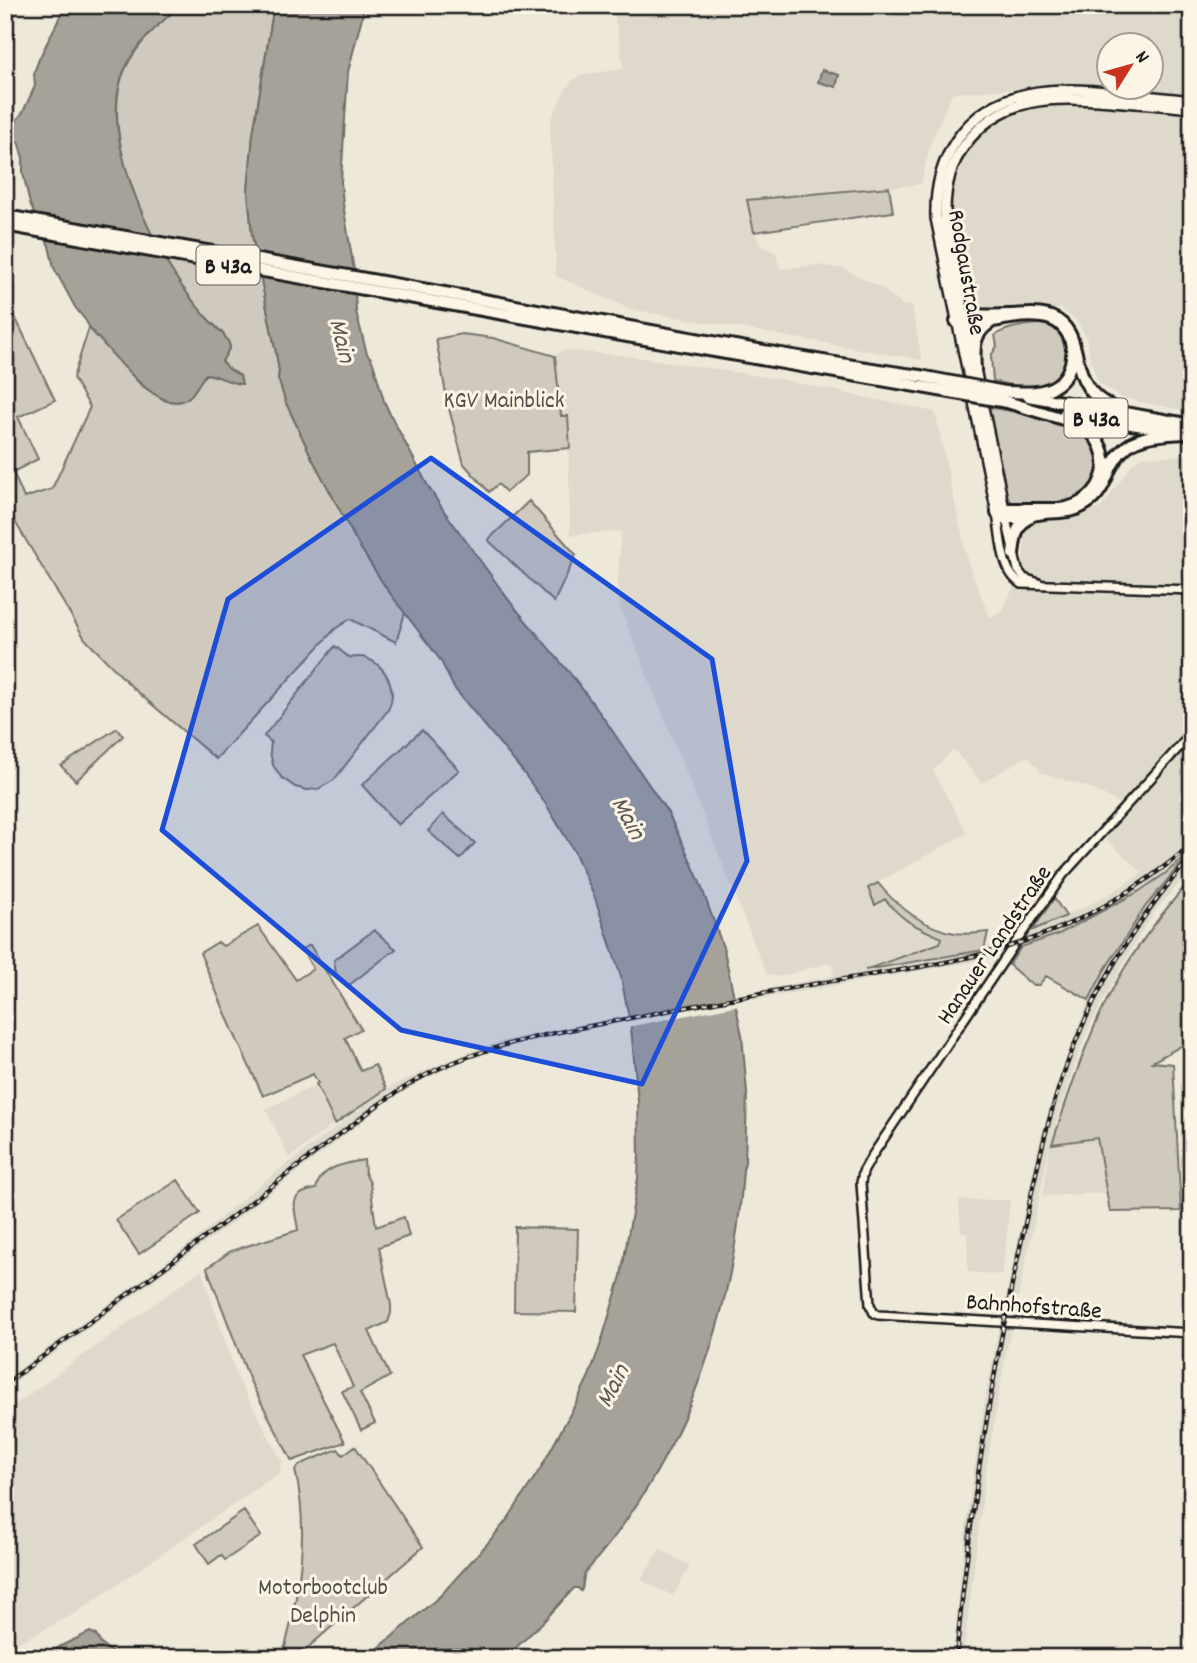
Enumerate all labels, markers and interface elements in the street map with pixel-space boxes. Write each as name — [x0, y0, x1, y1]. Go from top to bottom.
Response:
north arrow — [1096, 32, 1166, 102]
text: N — [1127, 46, 1154, 70]
street label: Rodgaustraße — [937, 207, 993, 338]
road number: B 43a — [196, 246, 260, 284]
water label: Main — [317, 315, 364, 368]
park label: KGV Mainblick — [443, 385, 565, 419]
road number: B 43a — [1064, 398, 1128, 438]
water label: Main — [600, 790, 654, 848]
street label: Hanauer Landstraße — [929, 859, 1061, 1032]
street label: Bahnhofstraße — [965, 1286, 1103, 1330]
water label: Main — [588, 1358, 641, 1415]
park label: Motorbootclub Delphin — [258, 1572, 388, 1634]

